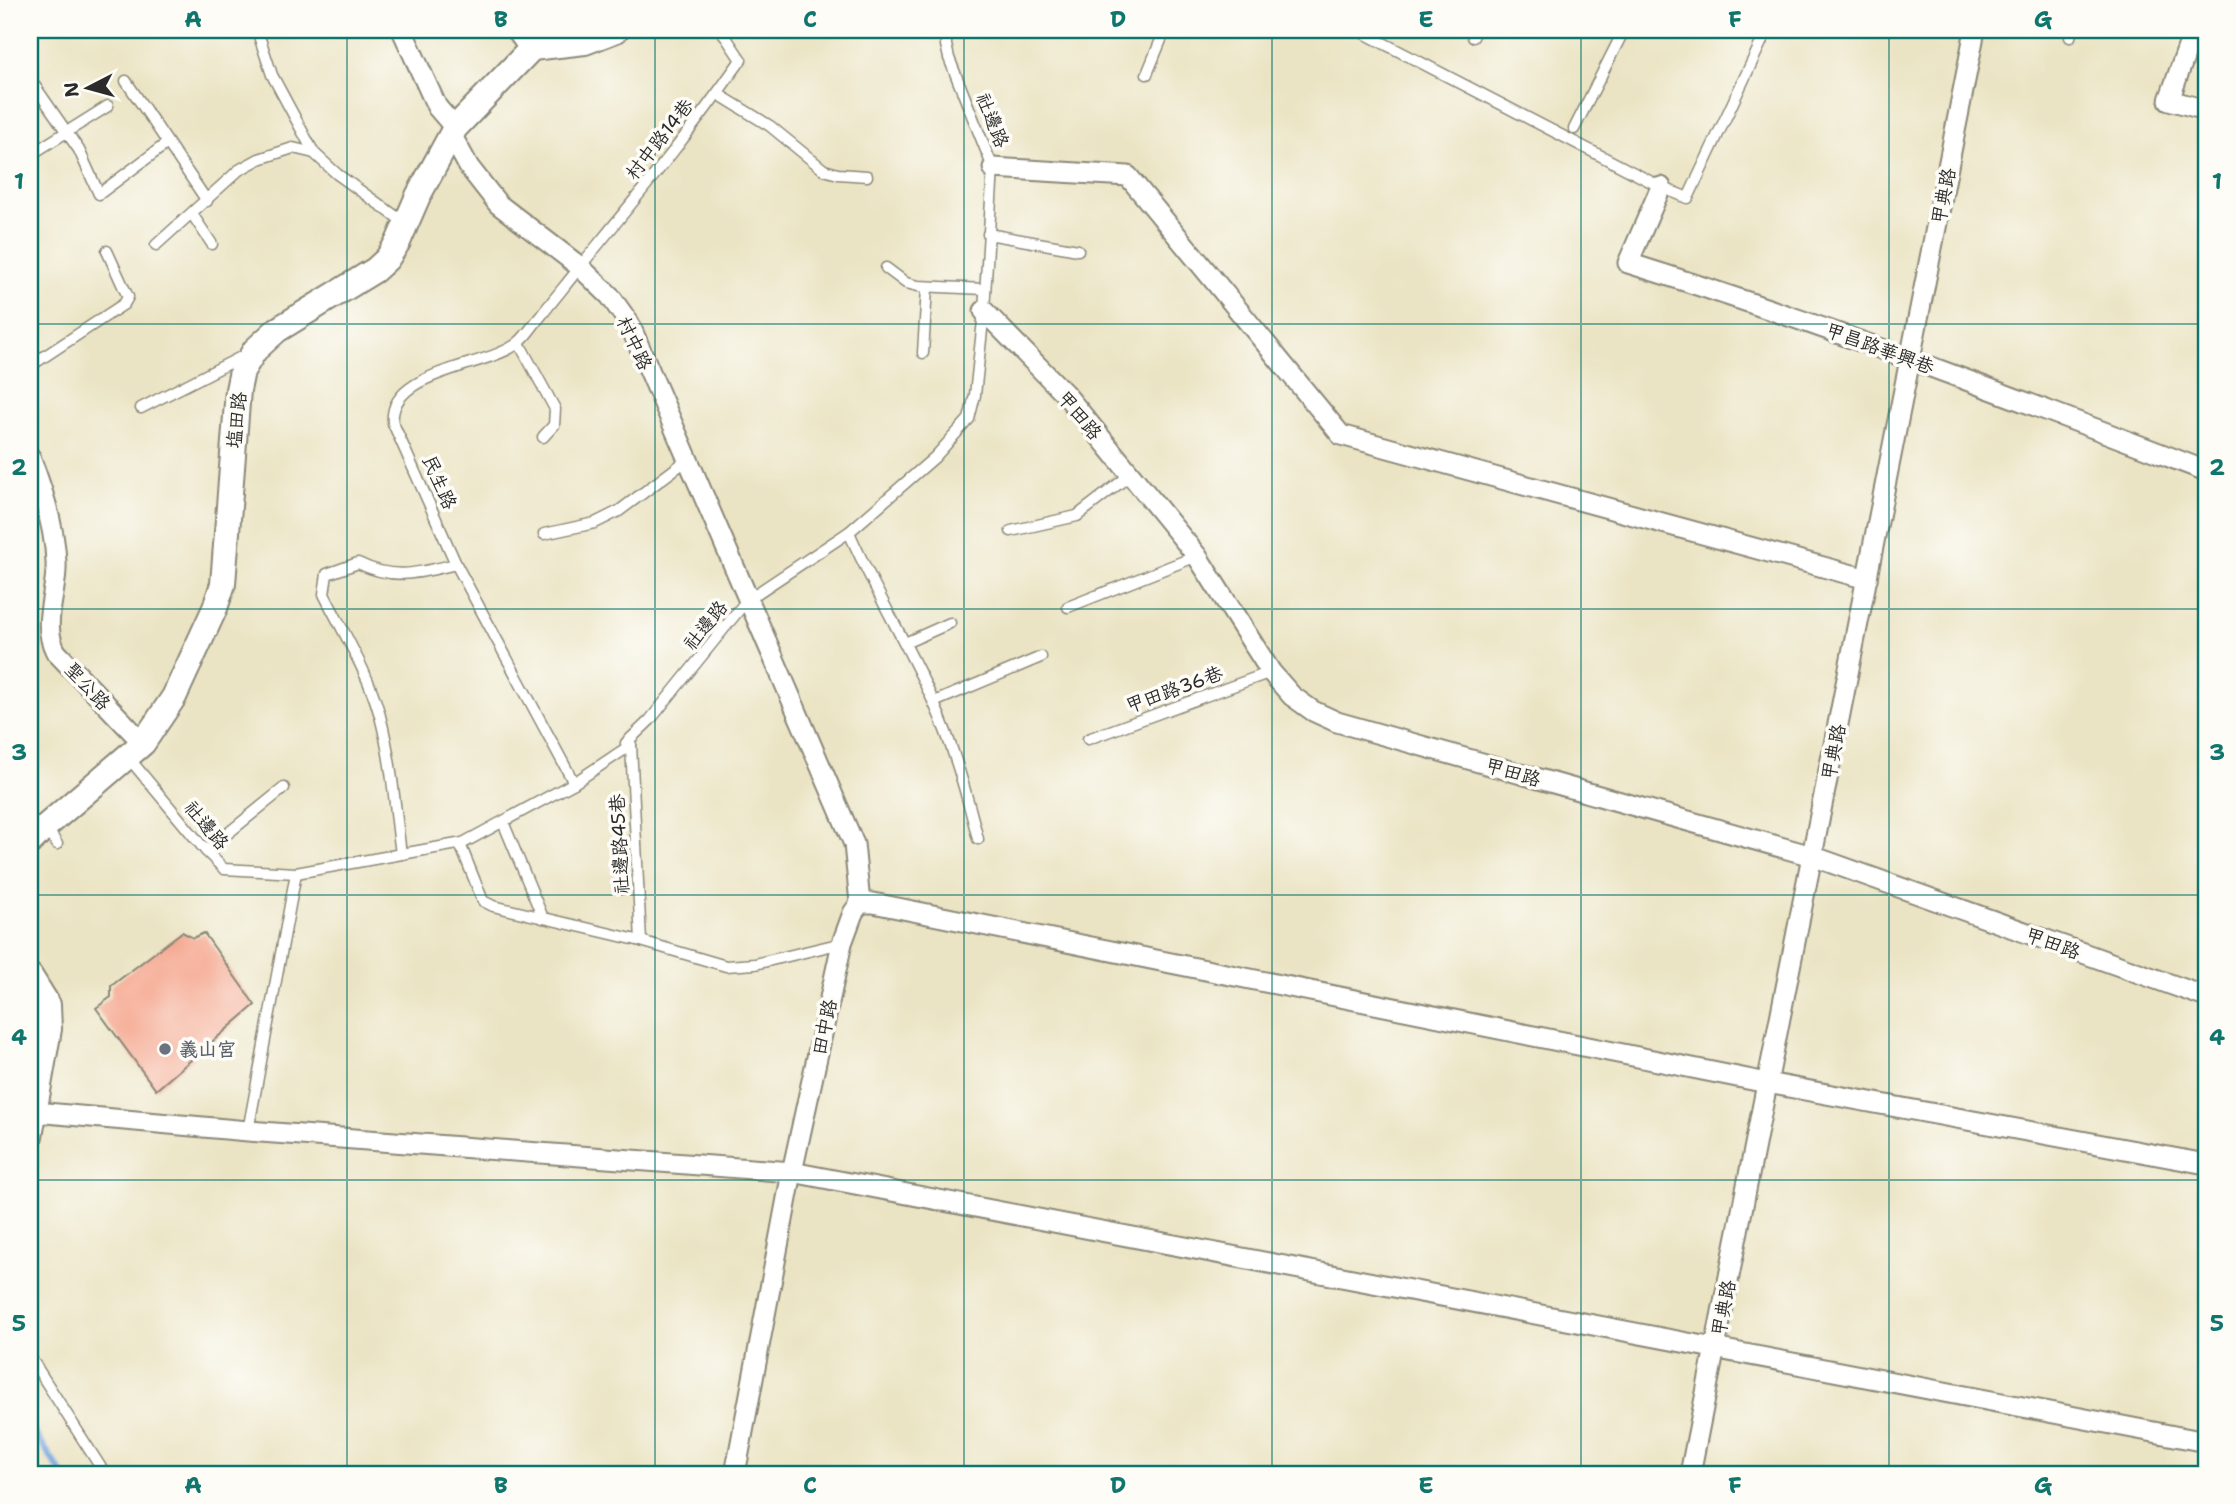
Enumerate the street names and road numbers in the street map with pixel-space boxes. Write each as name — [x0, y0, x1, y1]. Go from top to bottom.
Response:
street label: 社邊路 — [970, 89, 1015, 151]
street label: 村中路14巷 — [620, 94, 699, 185]
street label: 甲典路 — [1926, 166, 1961, 226]
street label: 村中路 — [611, 312, 658, 374]
street label: 甲昌路華興巷 — [1822, 317, 1938, 380]
street label: 甲田路 — [1052, 385, 1108, 445]
street label: 塩田路 — [221, 390, 252, 450]
street label: 民生路 — [417, 451, 463, 513]
street label: 社邊路 — [678, 595, 733, 655]
street label: 聖公路 — [59, 657, 116, 716]
street label: 甲田路36巷 — [1122, 660, 1226, 719]
street label: 甲典路 — [1816, 722, 1851, 782]
street label: 甲田路 — [1482, 753, 1544, 792]
street label: 社邊路45巷 — [604, 793, 635, 895]
street label: 社邊路 — [179, 795, 235, 855]
street label: 甲田路 — [2022, 922, 2084, 965]
street label: 田中路 — [806, 997, 843, 1058]
street label: 甲典路 — [1706, 1278, 1741, 1338]

